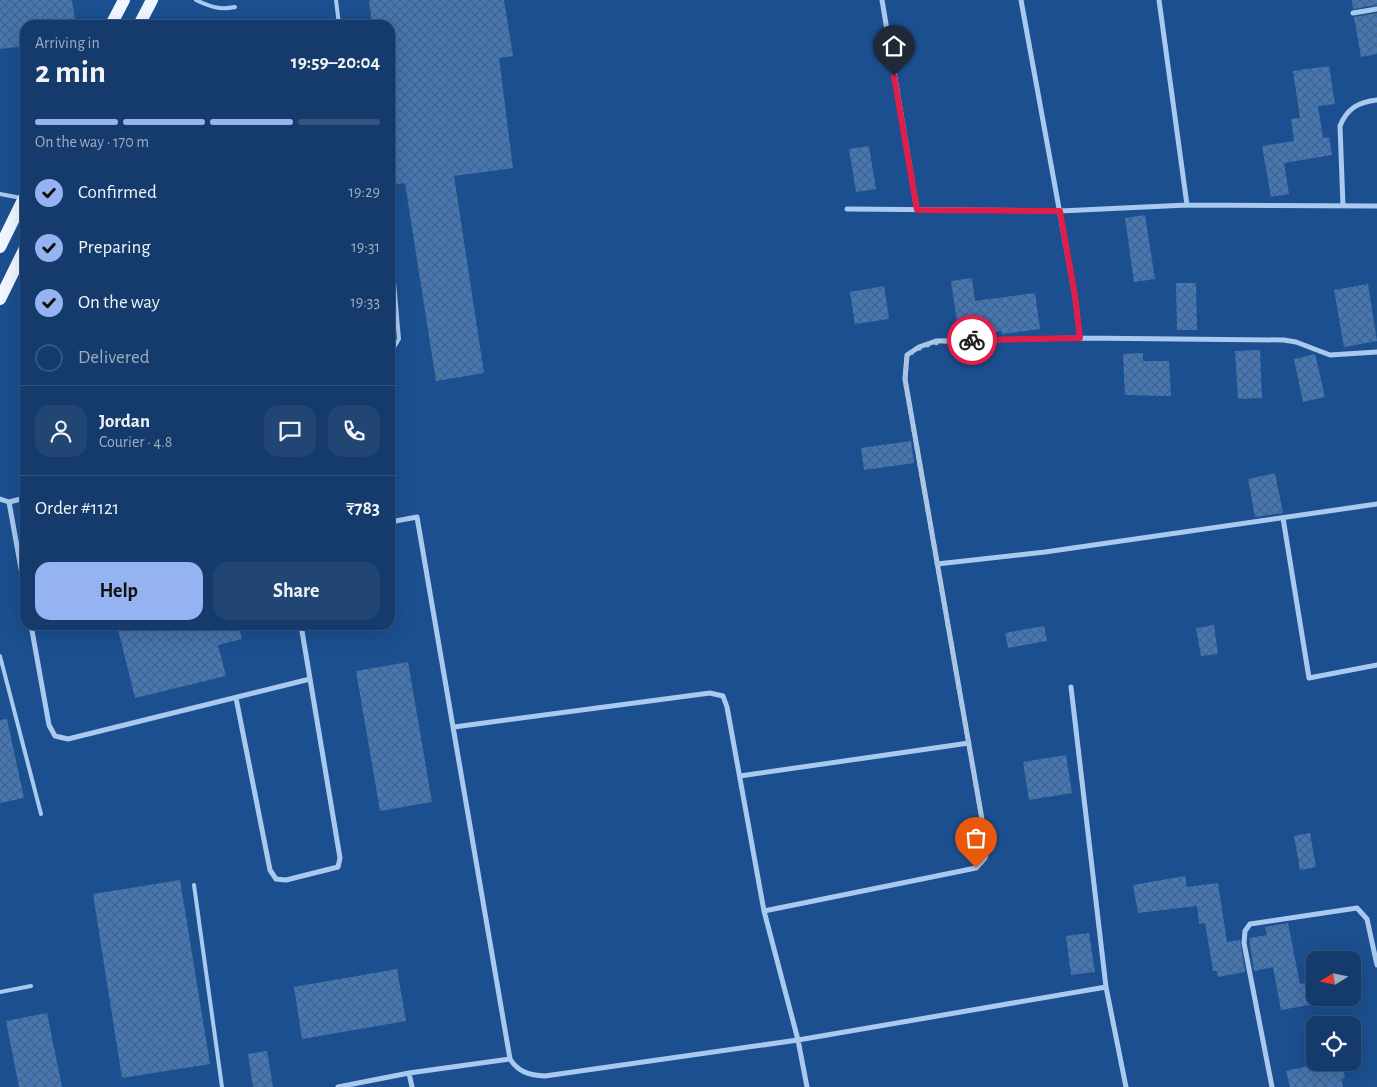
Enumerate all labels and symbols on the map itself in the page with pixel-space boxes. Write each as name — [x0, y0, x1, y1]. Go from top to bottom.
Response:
pin — [873, 25, 915, 76]
courier — [947, 315, 997, 365]
pin — [955, 817, 997, 868]
north arrow — [1306, 951, 1361, 1006]

